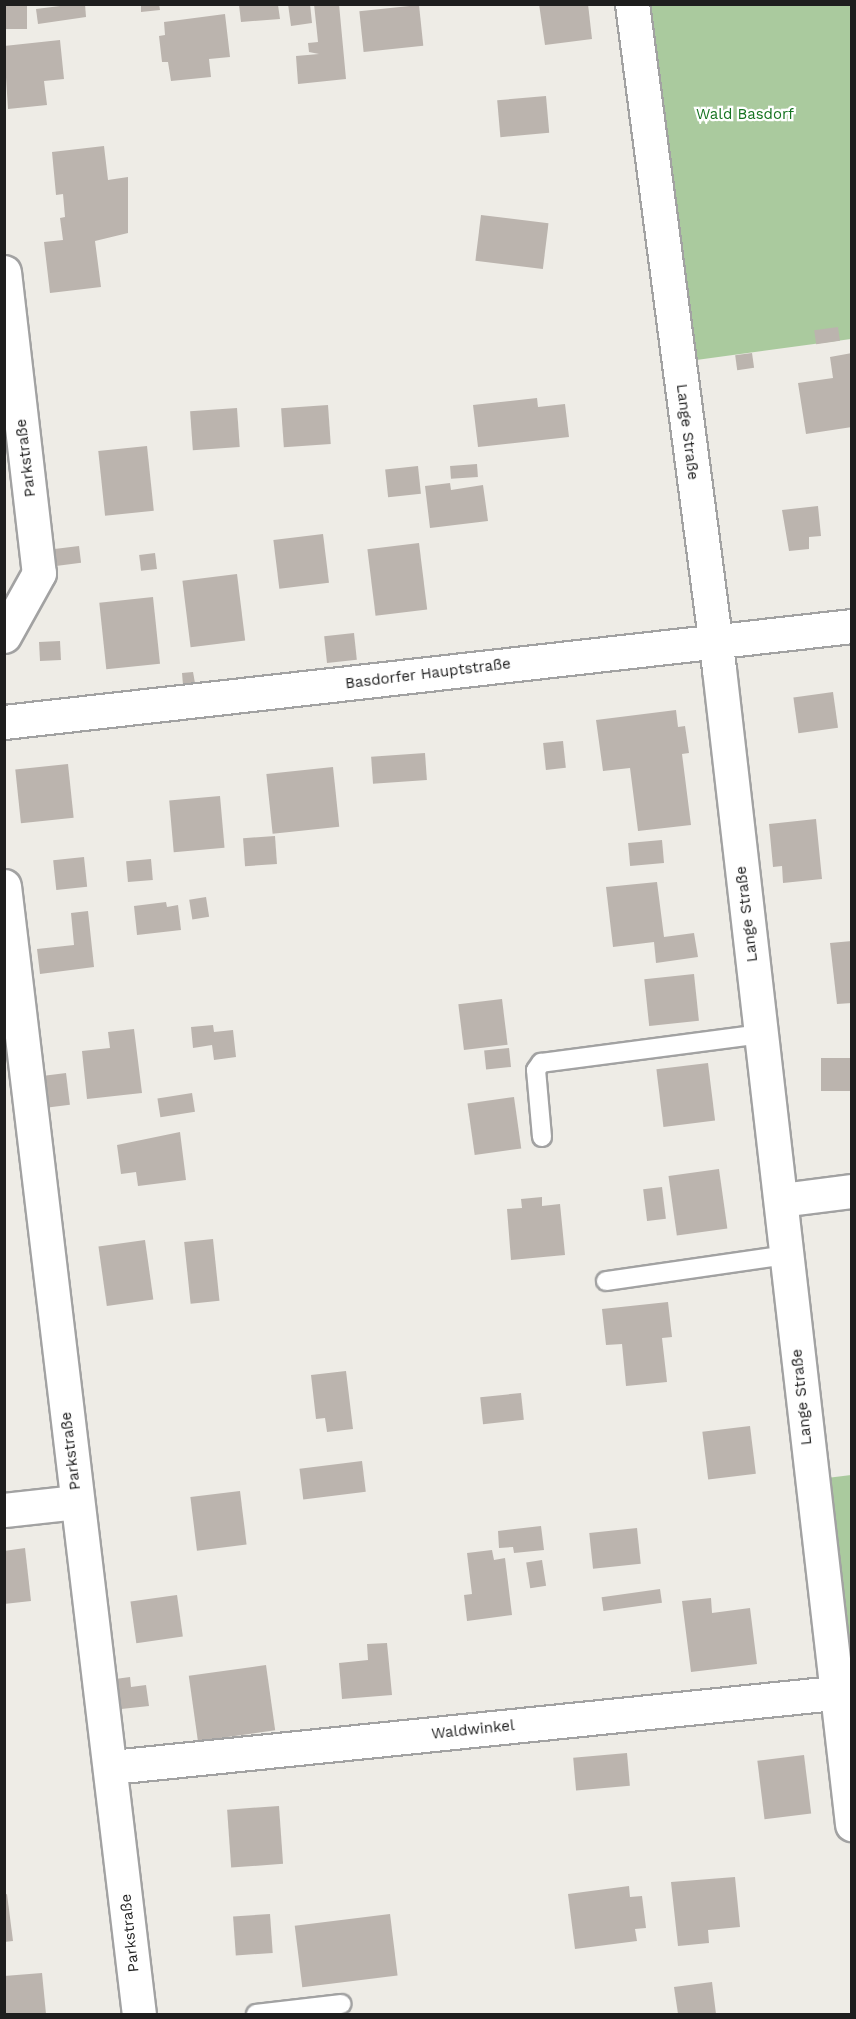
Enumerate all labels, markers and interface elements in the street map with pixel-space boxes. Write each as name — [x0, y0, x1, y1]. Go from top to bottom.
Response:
park label: Wald Basdorf — [696, 106, 794, 124]
street label: Lange Straße — [672, 383, 702, 481]
street label: Parkstraße — [12, 418, 40, 498]
street label: Basdorfer Hauptstraße — [344, 655, 512, 693]
street label: Lange Straße — [732, 865, 762, 963]
street label: Lange Straße — [788, 1348, 816, 1446]
street label: Parkstraße — [57, 1411, 85, 1491]
street label: Waldwinkel — [430, 1717, 516, 1743]
street label: Parkstraße — [117, 1893, 143, 1973]

